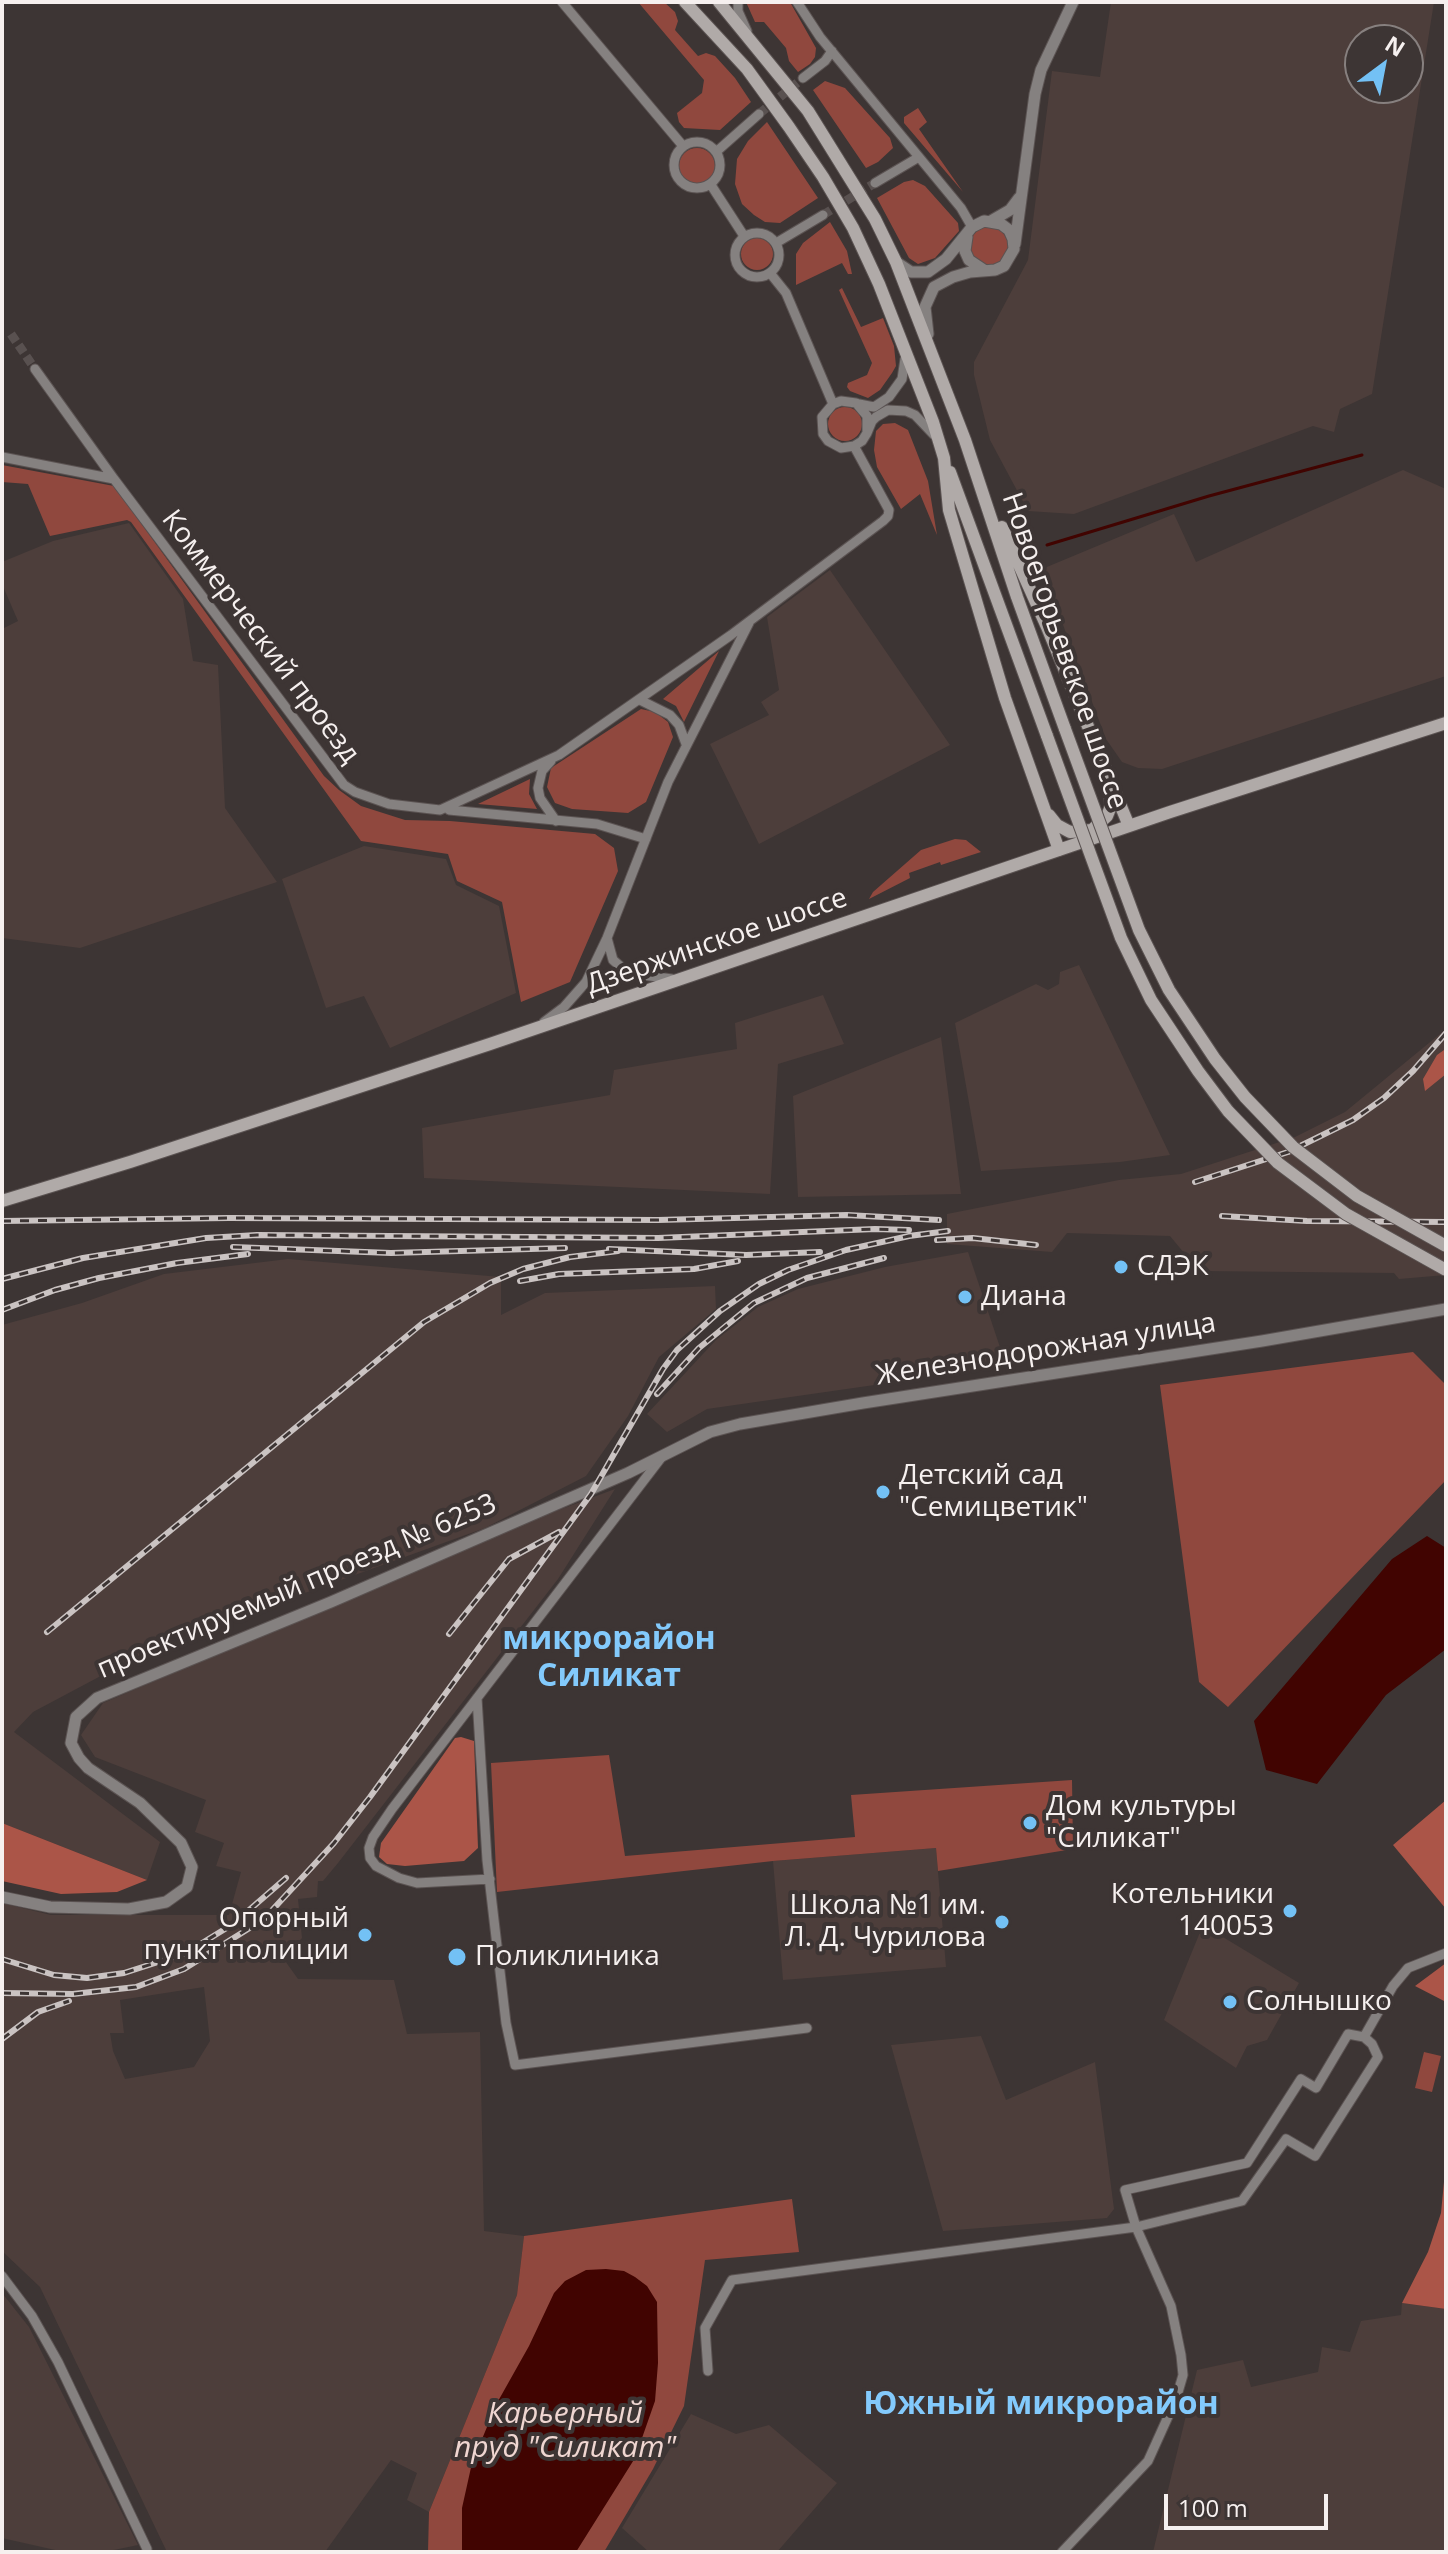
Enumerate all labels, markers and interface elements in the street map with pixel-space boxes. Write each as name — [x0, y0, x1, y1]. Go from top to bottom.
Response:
north arrow — [1344, 24, 1424, 104]
text: N — [1380, 28, 1411, 63]
street label: Новоегорьевское шоссе — [994, 488, 1134, 814]
street label: Коммерческий проезд — [154, 504, 366, 770]
street label: Дзержинское шоссе — [582, 882, 852, 1002]
place label: СДЭК — [1137, 1250, 1209, 1284]
marker: СДЭК — [1112, 1258, 1130, 1276]
place label: Диана — [981, 1280, 1067, 1314]
marker: Диана — [956, 1288, 974, 1306]
street label: Железнодорожная улица — [874, 1307, 1218, 1393]
place label: Детский сад "Семицветик" — [899, 1459, 1088, 1525]
marker: Детский сад "Семицветик" — [874, 1483, 892, 1501]
street label: проектируемый проезд № 6253 — [92, 1487, 502, 1687]
district label: микрорайон Силикат — [502, 1621, 716, 1696]
place label: Дом культуры "Силикат" — [1046, 1790, 1237, 1856]
marker: Дом культуры "Силикат" — [1021, 1814, 1039, 1832]
place label: Котельники 140053 — [1111, 1878, 1274, 1944]
place label: Школа №1 им. Л. Д. Чурилова — [785, 1889, 986, 1955]
place label: Опорный пункт полиции — [144, 1902, 349, 1968]
marker: Котельники 140053 — [1281, 1902, 1299, 1920]
marker: Школа №1 им. Л. Д. Чурилова — [993, 1913, 1011, 1931]
marker: Опорный пункт полиции — [356, 1926, 374, 1944]
place label: Поликлиника — [475, 1940, 660, 1974]
marker: Поликлиника — [446, 1946, 468, 1968]
place label: Солнышко — [1246, 1985, 1392, 2019]
marker: Солнышко — [1221, 1993, 1239, 2011]
district label: Южный микрорайон — [863, 2386, 1219, 2424]
water label: Карьерный пруд "Силикат" — [454, 2396, 676, 2466]
scale bar — [1168, 2478, 1332, 2528]
text: 100 m — [1178, 2491, 1248, 2524]

